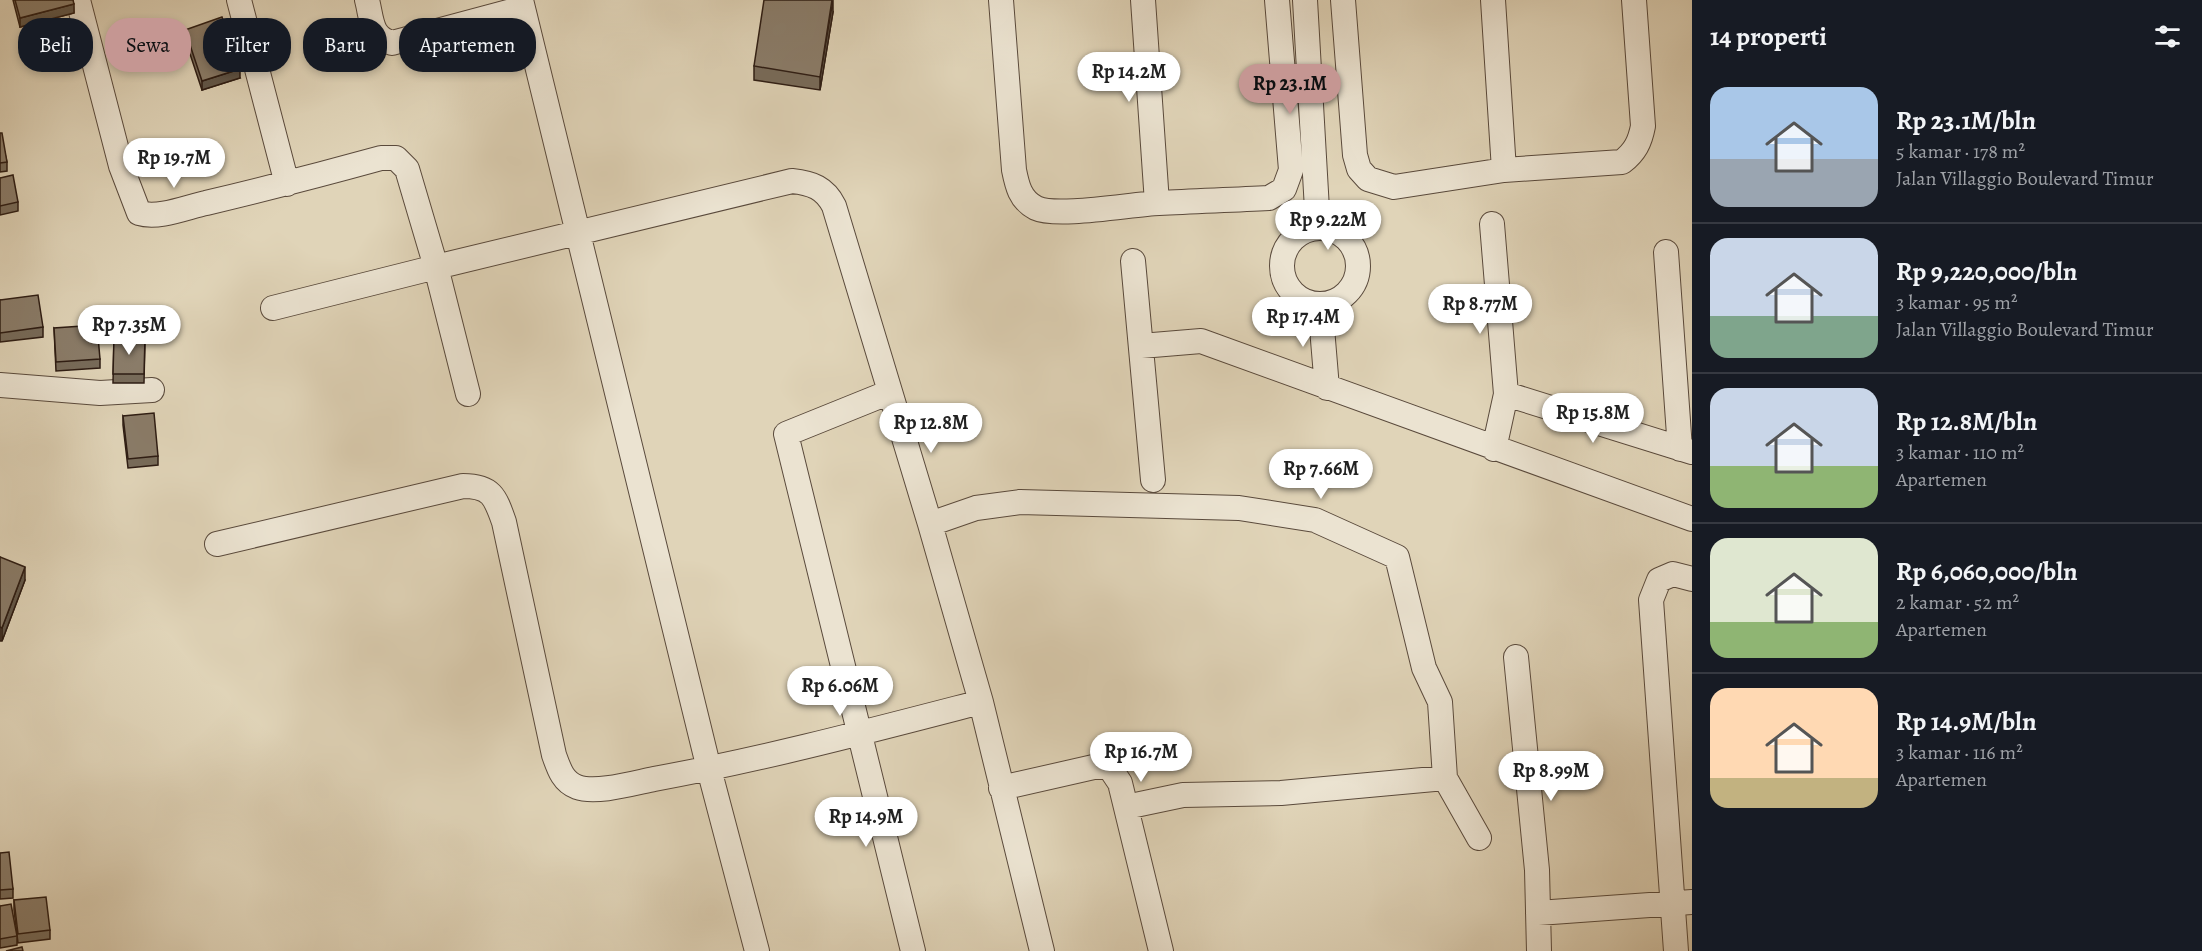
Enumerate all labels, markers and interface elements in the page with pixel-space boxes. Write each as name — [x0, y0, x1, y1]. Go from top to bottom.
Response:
chip: Beli — [18, 18, 93, 72]
chip: Sewa — [105, 18, 191, 72]
chip: Filter — [203, 18, 291, 72]
chip: Baru — [303, 18, 387, 72]
chip: Apartemen — [399, 18, 536, 72]
text: 14 properti — [1710, 19, 1827, 54]
icon: filters — [2151, 20, 2184, 53]
pin: Rp 14.2M — [1067, 52, 1191, 103]
text: Rp 14.2M — [1091, 58, 1167, 85]
pin: Rp 23.1M — [1228, 64, 1352, 115]
text: Rp 23.1M — [1253, 70, 1327, 97]
text: Rp 23.1M/bln — [1896, 103, 2036, 138]
icon: home — [1758, 111, 1830, 183]
pin: Rp 19.7M — [112, 138, 236, 189]
text: 5 kamar · 178 m² — [1896, 138, 2025, 165]
text: Rp 19.7M — [137, 144, 211, 171]
text: Jalan Villaggio Boulevard Timur — [1896, 165, 2154, 192]
pin: Rp 9.22M — [1266, 200, 1390, 251]
text: Rp 9.22M — [1289, 206, 1367, 233]
text: Rp 9,220,000/bln — [1896, 254, 2077, 289]
icon: home — [1758, 262, 1830, 334]
pin: Rp 8.77M — [1418, 284, 1542, 335]
text: 3 kamar · 95 m² — [1896, 289, 2018, 316]
text: Rp 8.77M — [1442, 290, 1518, 317]
pin: Rp 17.4M — [1241, 297, 1365, 348]
text: Rp 17.4M — [1266, 303, 1340, 330]
pin: Rp 7.35M — [67, 305, 191, 356]
text: Rp 7.35M — [92, 311, 166, 338]
text: Jalan Villaggio Boulevard Timur — [1896, 316, 2154, 343]
pin: Rp 15.8M — [1531, 393, 1655, 444]
text: Rp 15.8M — [1556, 399, 1630, 426]
pin: Rp 12.8M — [869, 403, 993, 454]
text: Rp 12.8M/bln — [1896, 404, 2037, 439]
text: Rp 12.8M — [893, 409, 969, 436]
icon: home — [1758, 412, 1830, 484]
text: 3 kamar · 110 m² — [1896, 439, 2024, 466]
pin: Rp 7.66M — [1259, 449, 1383, 500]
text: Rp 7.66M — [1283, 455, 1359, 482]
text: Apartemen — [1896, 466, 1987, 493]
text: Rp 6,060,000/bln — [1896, 554, 2078, 589]
icon: home — [1758, 562, 1830, 634]
text: 2 kamar · 52 m² — [1896, 589, 2019, 616]
text: Apartemen — [1896, 616, 1987, 643]
pin: Rp 6.06M — [778, 666, 902, 717]
text: Rp 6.06M — [801, 672, 879, 699]
text: Rp 14.9M/bln — [1896, 704, 2037, 739]
icon: home — [1758, 712, 1830, 784]
pin: Rp 16.7M — [1079, 732, 1203, 783]
text: Rp 16.7M — [1104, 738, 1178, 765]
text: 3 kamar · 116 m² — [1896, 739, 2023, 766]
pin: Rp 8.99M — [1489, 751, 1613, 802]
text: Rp 8.99M — [1512, 757, 1590, 784]
text: Apartemen — [1896, 766, 1987, 793]
pin: Rp 14.9M — [804, 797, 928, 848]
text: Rp 14.9M — [829, 803, 903, 830]

